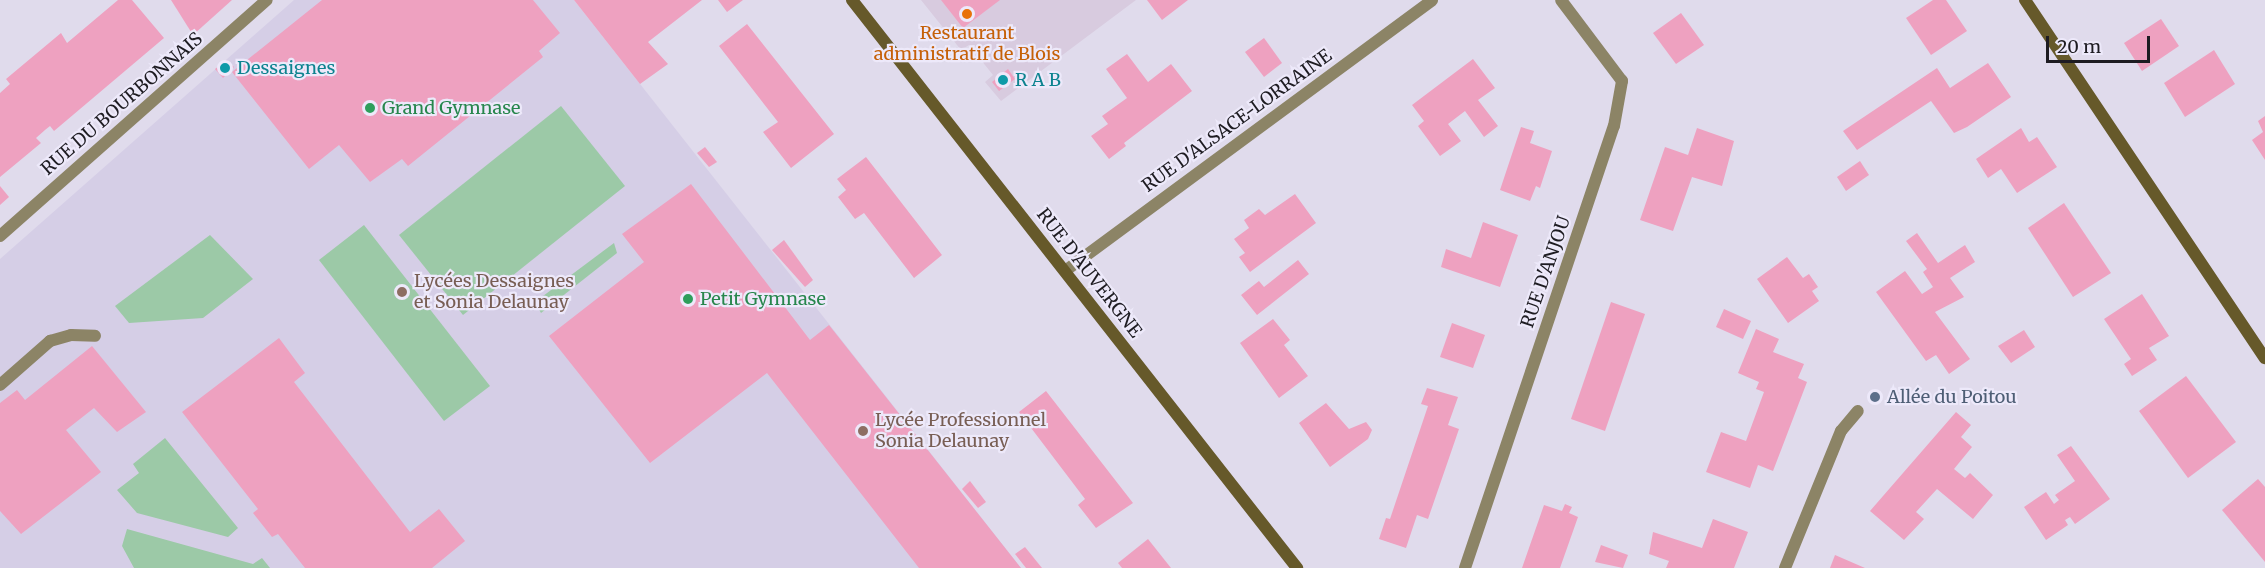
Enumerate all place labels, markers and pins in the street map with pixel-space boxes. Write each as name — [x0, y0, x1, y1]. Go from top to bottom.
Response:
marker: Restaurant administratif de Blois — [960, 7, 974, 21]
place label: Restaurant administratif de Blois — [874, 23, 1060, 66]
place label: Dessaignes — [237, 57, 335, 79]
marker: Dessaignes — [218, 61, 232, 75]
place label: R A B — [1015, 69, 1061, 91]
marker: R A B — [996, 73, 1010, 87]
place label: Grand Gymnase — [382, 97, 520, 119]
marker: Grand Gymnase — [363, 101, 377, 115]
place label: Lycées Dessaignes et Sonia Delaunay — [414, 271, 574, 314]
marker: Lycées Dessaignes et Sonia Delaunay — [395, 285, 409, 299]
place label: Petit Gymnase — [700, 288, 826, 310]
marker: Petit Gymnase — [681, 292, 695, 306]
place label: Allée du Poitou — [1887, 386, 2017, 408]
marker: Allée du Poitou — [1868, 390, 1882, 404]
place label: Lycée Professionnel Sonia Delaunay — [875, 410, 1046, 452]
marker: Lycée Professionnel Sonia Delaunay — [856, 424, 870, 438]

